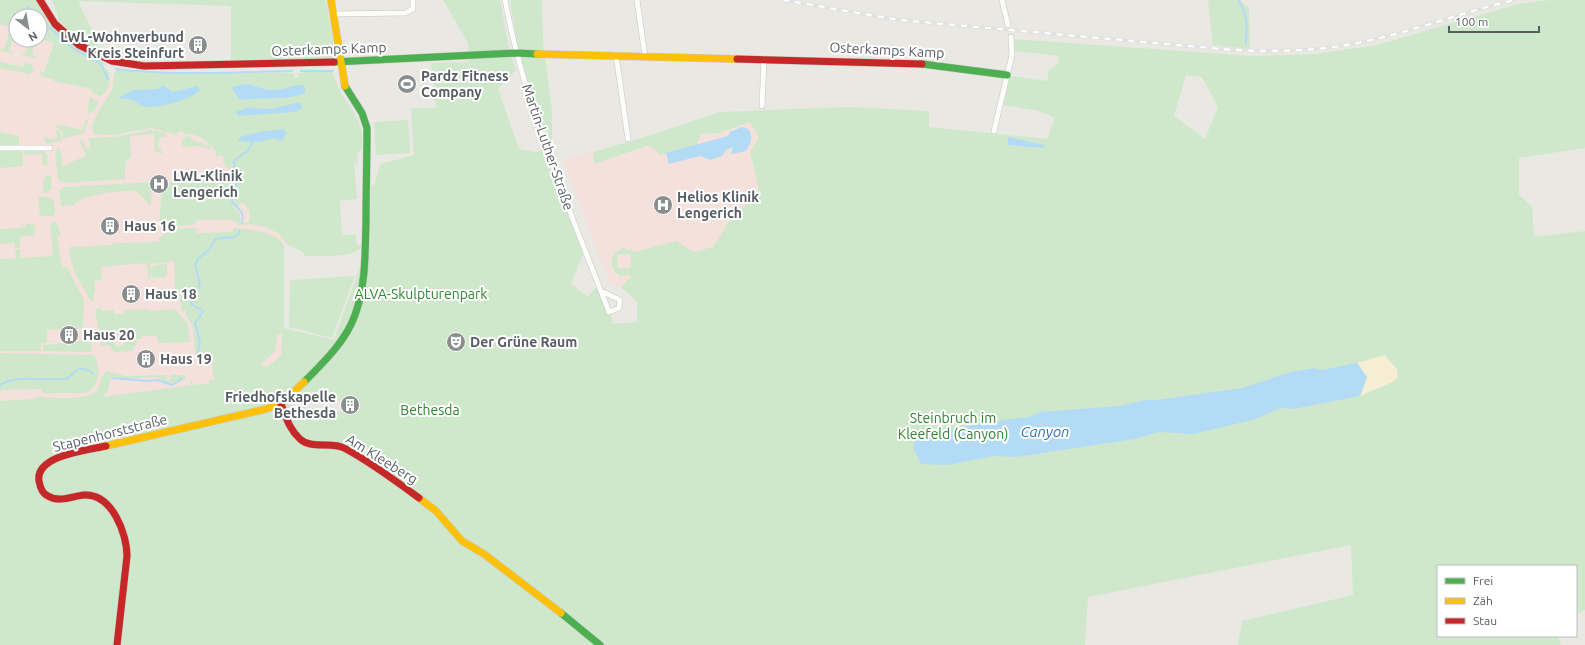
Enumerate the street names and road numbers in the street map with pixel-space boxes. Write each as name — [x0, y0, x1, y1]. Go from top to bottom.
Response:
street label: Osterkamps Kamp — [271, 39, 387, 59]
street label: Osterkamps Kamp — [829, 39, 945, 61]
street label: Martin-Luther-Straße — [519, 82, 577, 212]
street label: Stapenhorststraße — [51, 411, 169, 455]
street label: Am Kleeberg — [343, 431, 421, 487]

